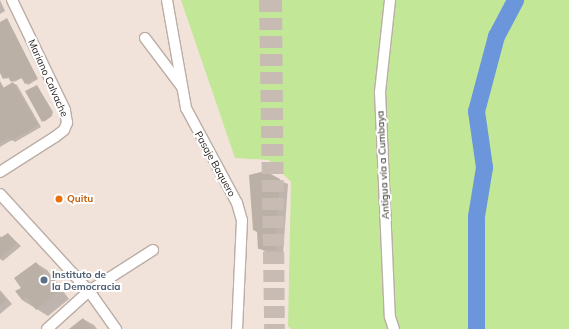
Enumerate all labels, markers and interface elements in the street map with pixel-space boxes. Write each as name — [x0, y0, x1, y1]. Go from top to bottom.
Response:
street label: Mariano Calvache — [26, 38, 70, 118]
street label: Antigua vía a Cumbaya — [374, 110, 392, 220]
street label: Pasaje Baquero — [192, 129, 238, 199]
place label: Quitu — [67, 193, 93, 205]
marker: Quitu — [54, 194, 64, 204]
place label: Instituto de la Democracia — [52, 268, 121, 292]
marker: Instituto de la Democracia — [39, 275, 49, 285]

